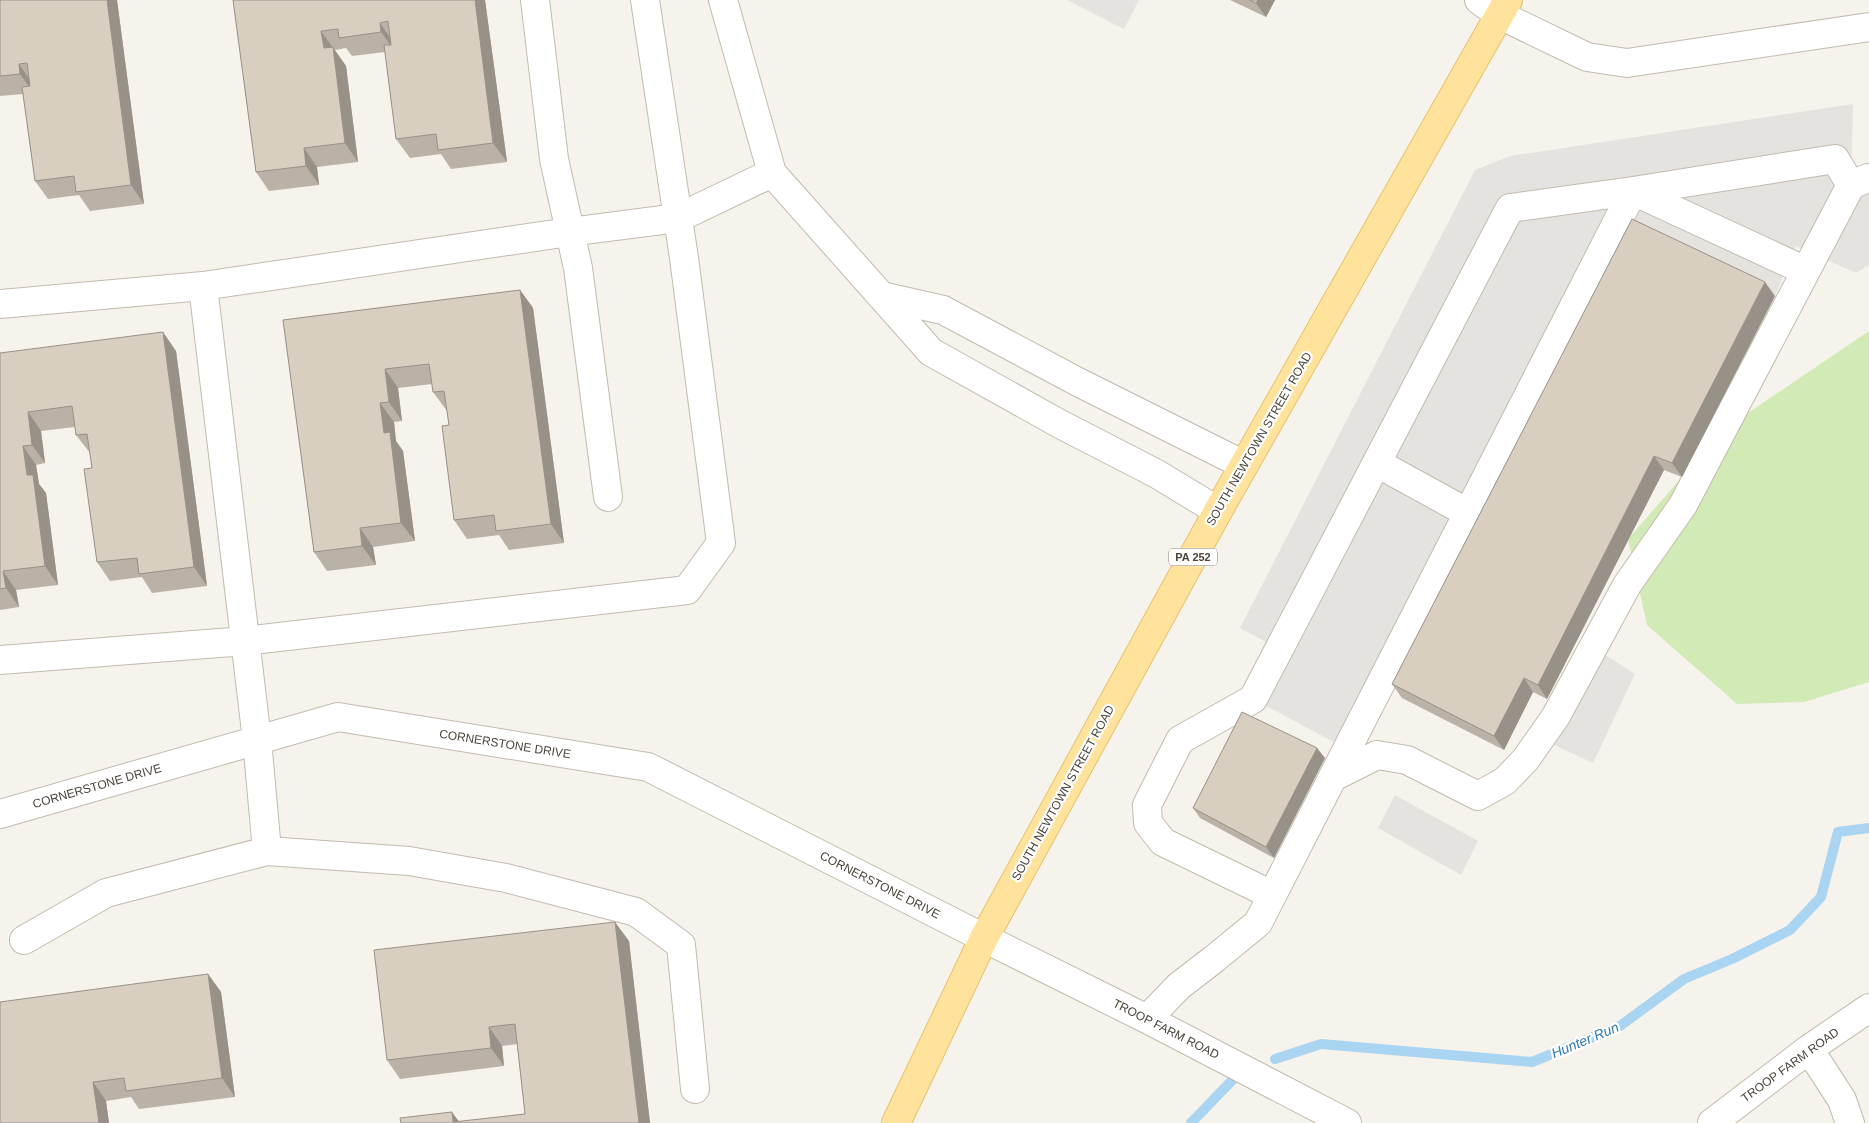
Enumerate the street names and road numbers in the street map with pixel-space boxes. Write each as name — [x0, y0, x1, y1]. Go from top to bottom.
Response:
street label: SOUTH NEWTOWN STREET ROAD — [1203, 349, 1315, 528]
road number: PA 252 — [1169, 548, 1217, 566]
street label: SOUTH NEWTOWN STREET ROAD — [1009, 703, 1117, 883]
street label: CORNERSTONE DRIVE — [438, 727, 572, 761]
street label: CORNERSTONE DRIVE — [31, 761, 163, 811]
street label: CORNERSTONE DRIVE — [818, 849, 942, 921]
street label: TROOP FARM ROAD — [1111, 996, 1222, 1062]
street label: TROOP FARM ROAD — [1739, 1025, 1842, 1105]

